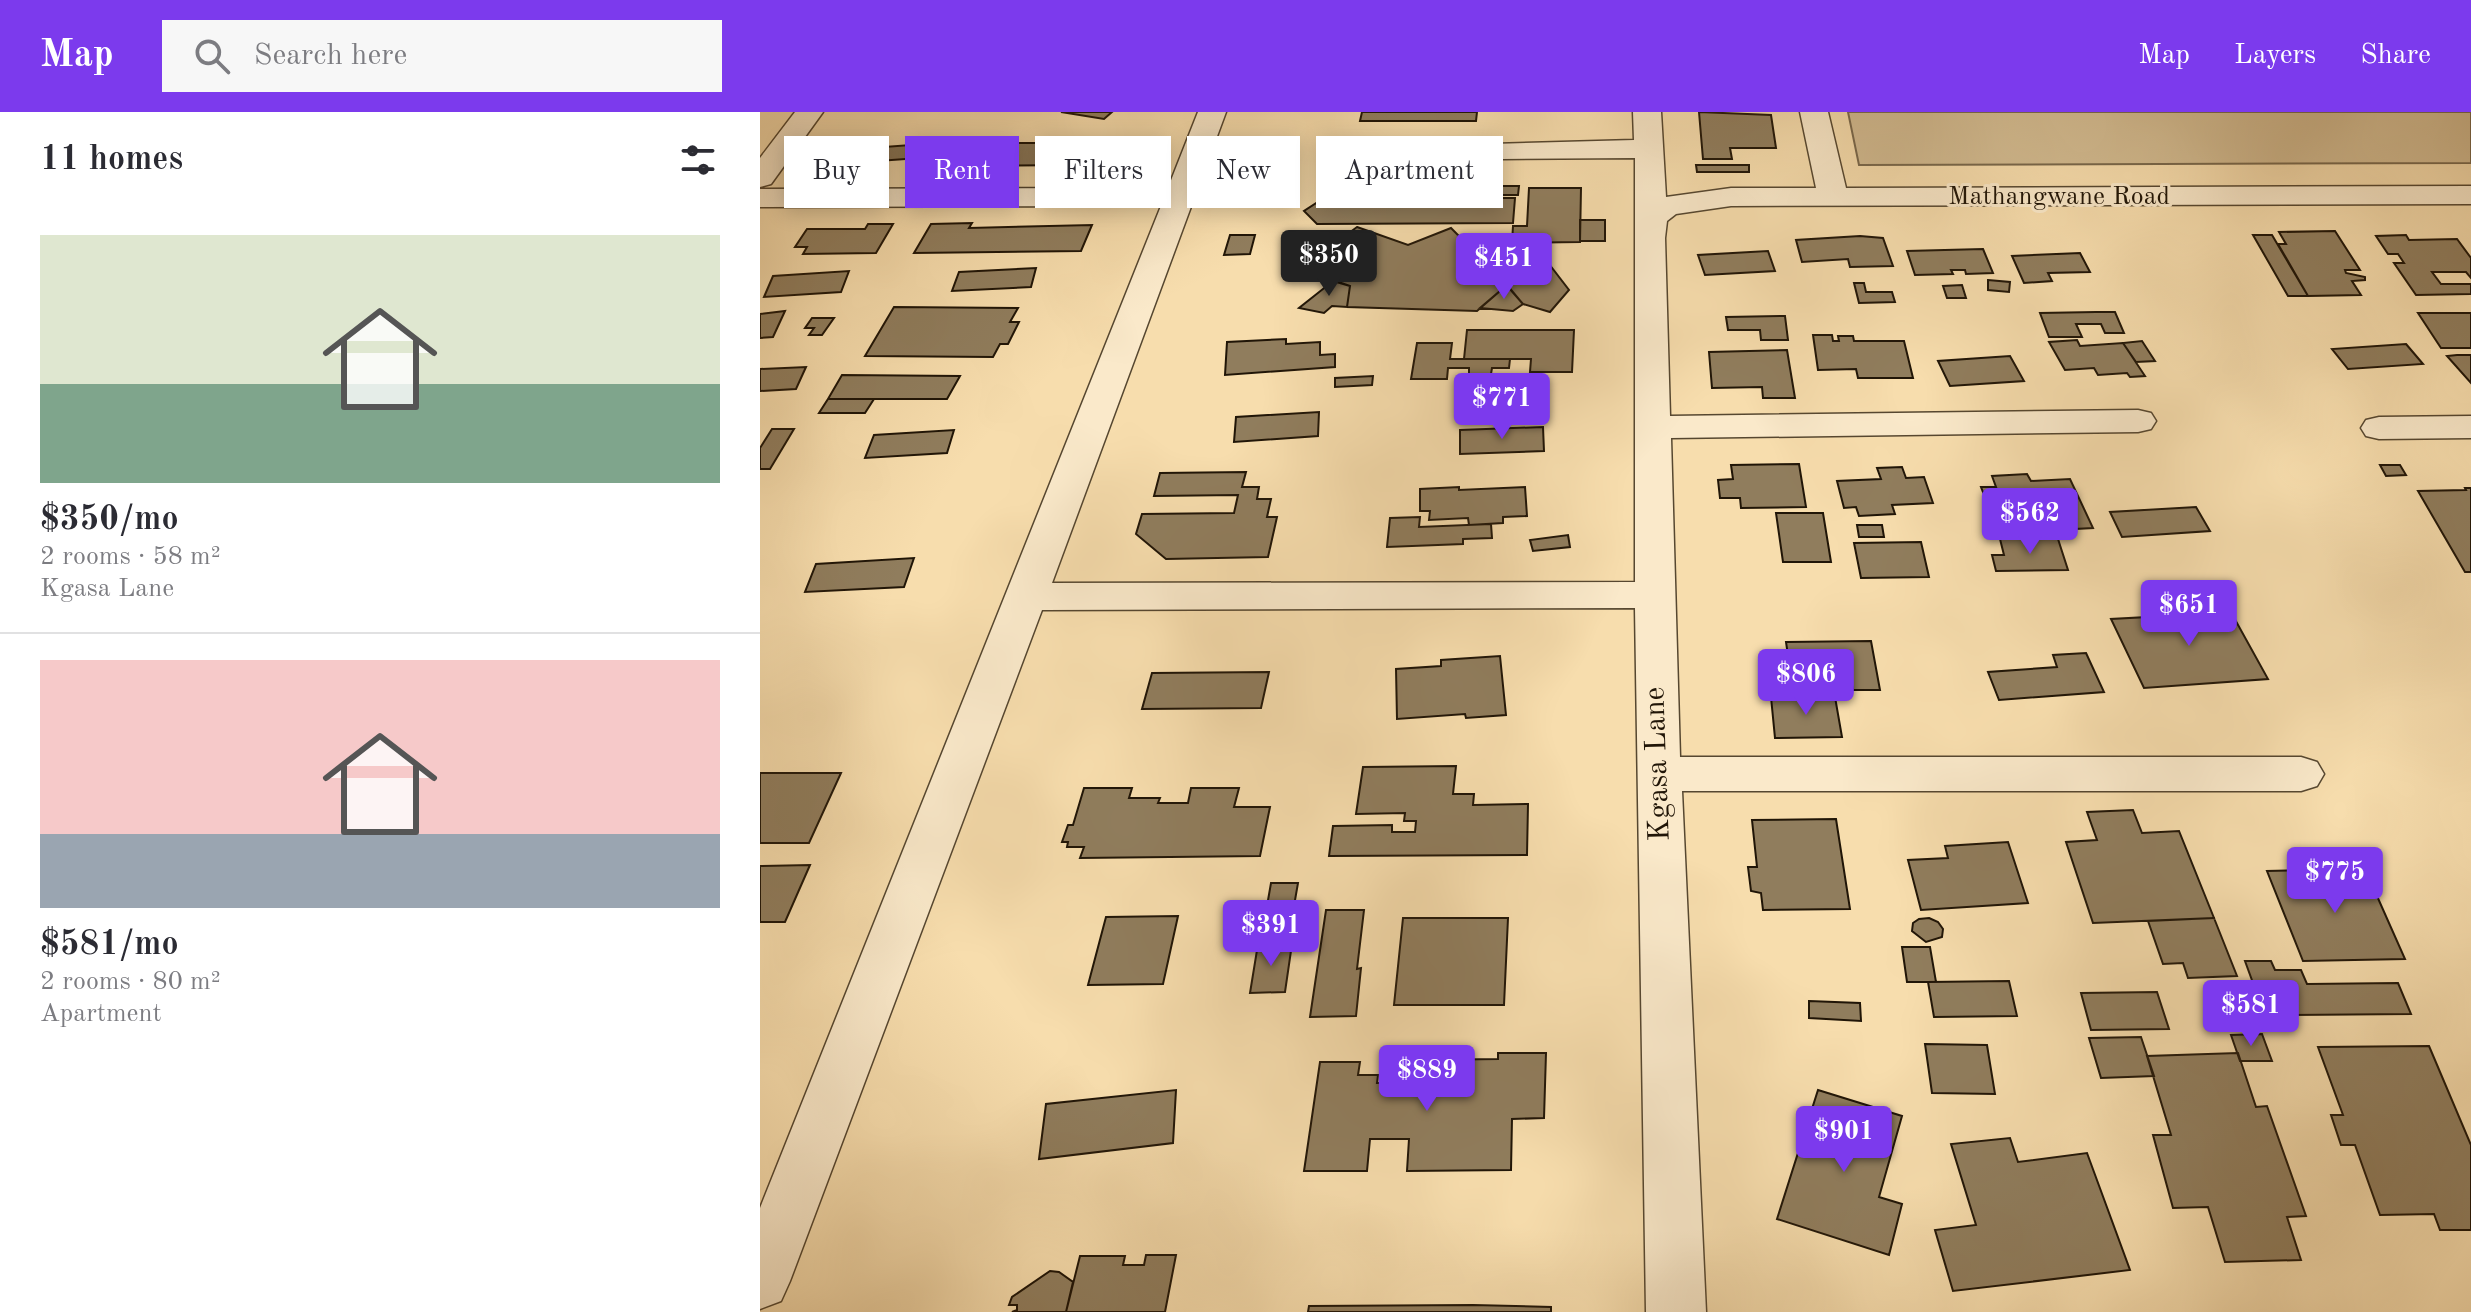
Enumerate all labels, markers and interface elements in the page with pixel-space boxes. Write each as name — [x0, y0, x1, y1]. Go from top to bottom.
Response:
search box — [162, 20, 722, 92]
icon: search — [190, 34, 234, 78]
text: Map — [40, 37, 114, 75]
text: Search here — [254, 41, 407, 71]
text: Map — [2138, 42, 2190, 70]
text: Layers — [2234, 42, 2316, 70]
text: Share — [2360, 42, 2431, 70]
chip: Buy — [784, 136, 889, 208]
chip: Rent — [905, 136, 1019, 208]
chip: Filters — [1035, 136, 1171, 208]
chip: New — [1187, 136, 1300, 208]
chip: Apartment — [1316, 136, 1503, 208]
icon: filters — [676, 138, 720, 182]
text: 11 homes — [40, 143, 183, 177]
street label: Mathangwane Road — [1948, 184, 2170, 210]
pin: $350 — [1282, 230, 1376, 298]
pin: $451 — [1457, 233, 1551, 301]
text: $350 — [1299, 243, 1359, 269]
text: $451 — [1474, 246, 1534, 272]
icon: home — [308, 287, 452, 431]
pin: $771 — [1455, 373, 1549, 441]
text: $771 — [1472, 386, 1532, 412]
pin: $562 — [1983, 488, 2077, 556]
text: $562 — [2000, 501, 2060, 527]
text: $350/mo — [40, 503, 179, 537]
text: 2 rooms · 58 m² — [40, 544, 221, 570]
text: Kgasa Lane — [40, 576, 174, 602]
pin: $651 — [2142, 580, 2236, 648]
text: $651 — [2159, 593, 2219, 619]
pin: $806 — [1759, 649, 1853, 717]
text: $806 — [1776, 662, 1836, 688]
street label: Kgasa Lane — [1640, 686, 1676, 842]
icon: home — [308, 712, 452, 856]
pin: $775 — [2288, 847, 2382, 915]
text: $775 — [2305, 860, 2365, 886]
pin: $391 — [1224, 900, 1318, 968]
text: $391 — [1241, 913, 1301, 939]
text: $581/mo — [40, 928, 179, 962]
text: 2 rooms · 80 m² — [40, 969, 221, 995]
pin: $581 — [2204, 980, 2298, 1048]
text: $581 — [2221, 993, 2281, 1019]
text: Apartment — [40, 1001, 162, 1027]
pin: $889 — [1380, 1045, 1474, 1113]
text: $889 — [1397, 1058, 1457, 1084]
pin: $901 — [1797, 1106, 1891, 1174]
text: $901 — [1814, 1119, 1874, 1145]

